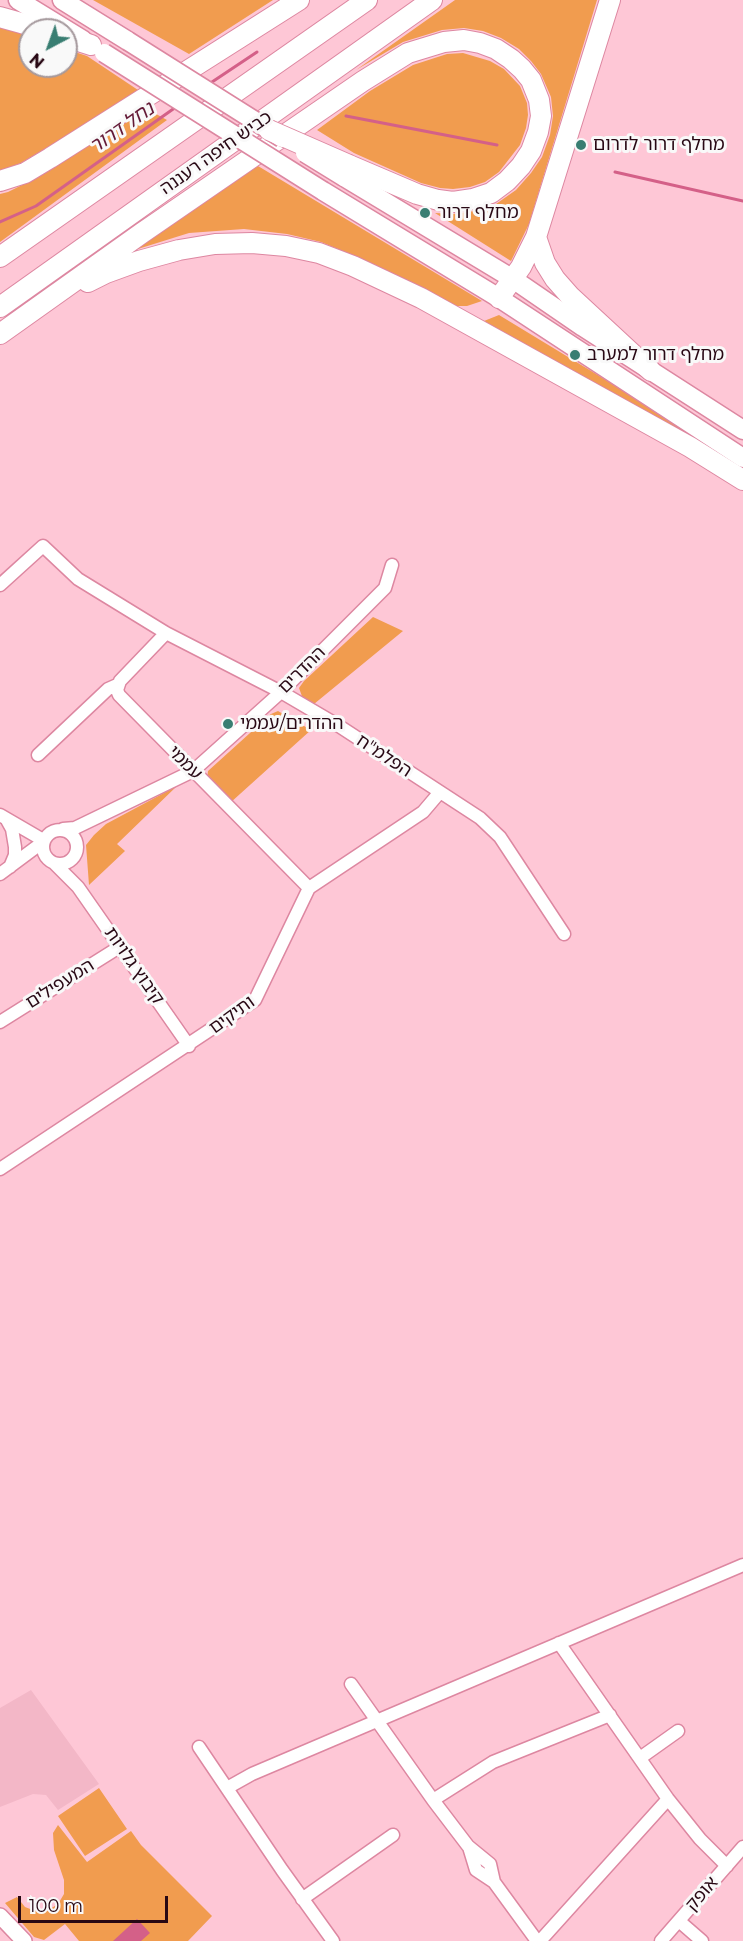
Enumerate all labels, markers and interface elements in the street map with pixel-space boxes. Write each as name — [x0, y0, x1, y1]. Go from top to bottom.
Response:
north arrow — [18, 18, 78, 78]
text: N — [26, 49, 48, 72]
water label: נחל דרור — [85, 97, 159, 159]
street label: כביש חיפה רעננה — [156, 106, 276, 200]
place label: מחלף דרור לדרום — [593, 134, 725, 156]
marker: מחלף דרור לדרום — [574, 138, 588, 152]
place label: מחלף דרור — [437, 202, 519, 224]
marker: מחלף דרור — [418, 206, 432, 220]
place label: מחלף דרור למערב — [587, 344, 724, 366]
marker: מחלף דרור למערב — [568, 348, 582, 362]
street label: ההדרים — [274, 642, 330, 698]
place label: ההדרים/עממי — [240, 713, 344, 735]
marker: ההדרים/עממי — [221, 717, 235, 731]
street label: הפלמ"ח — [352, 730, 416, 782]
street label: עממי — [163, 741, 207, 785]
street label: קיבוץ גלויות — [99, 923, 169, 1009]
street label: המעפילים — [22, 955, 98, 1013]
street label: ותיקים — [205, 991, 259, 1039]
street label: אופק — [681, 1872, 723, 1916]
scale bar — [21, 1884, 171, 1922]
text: 100 m — [29, 1895, 83, 1917]

